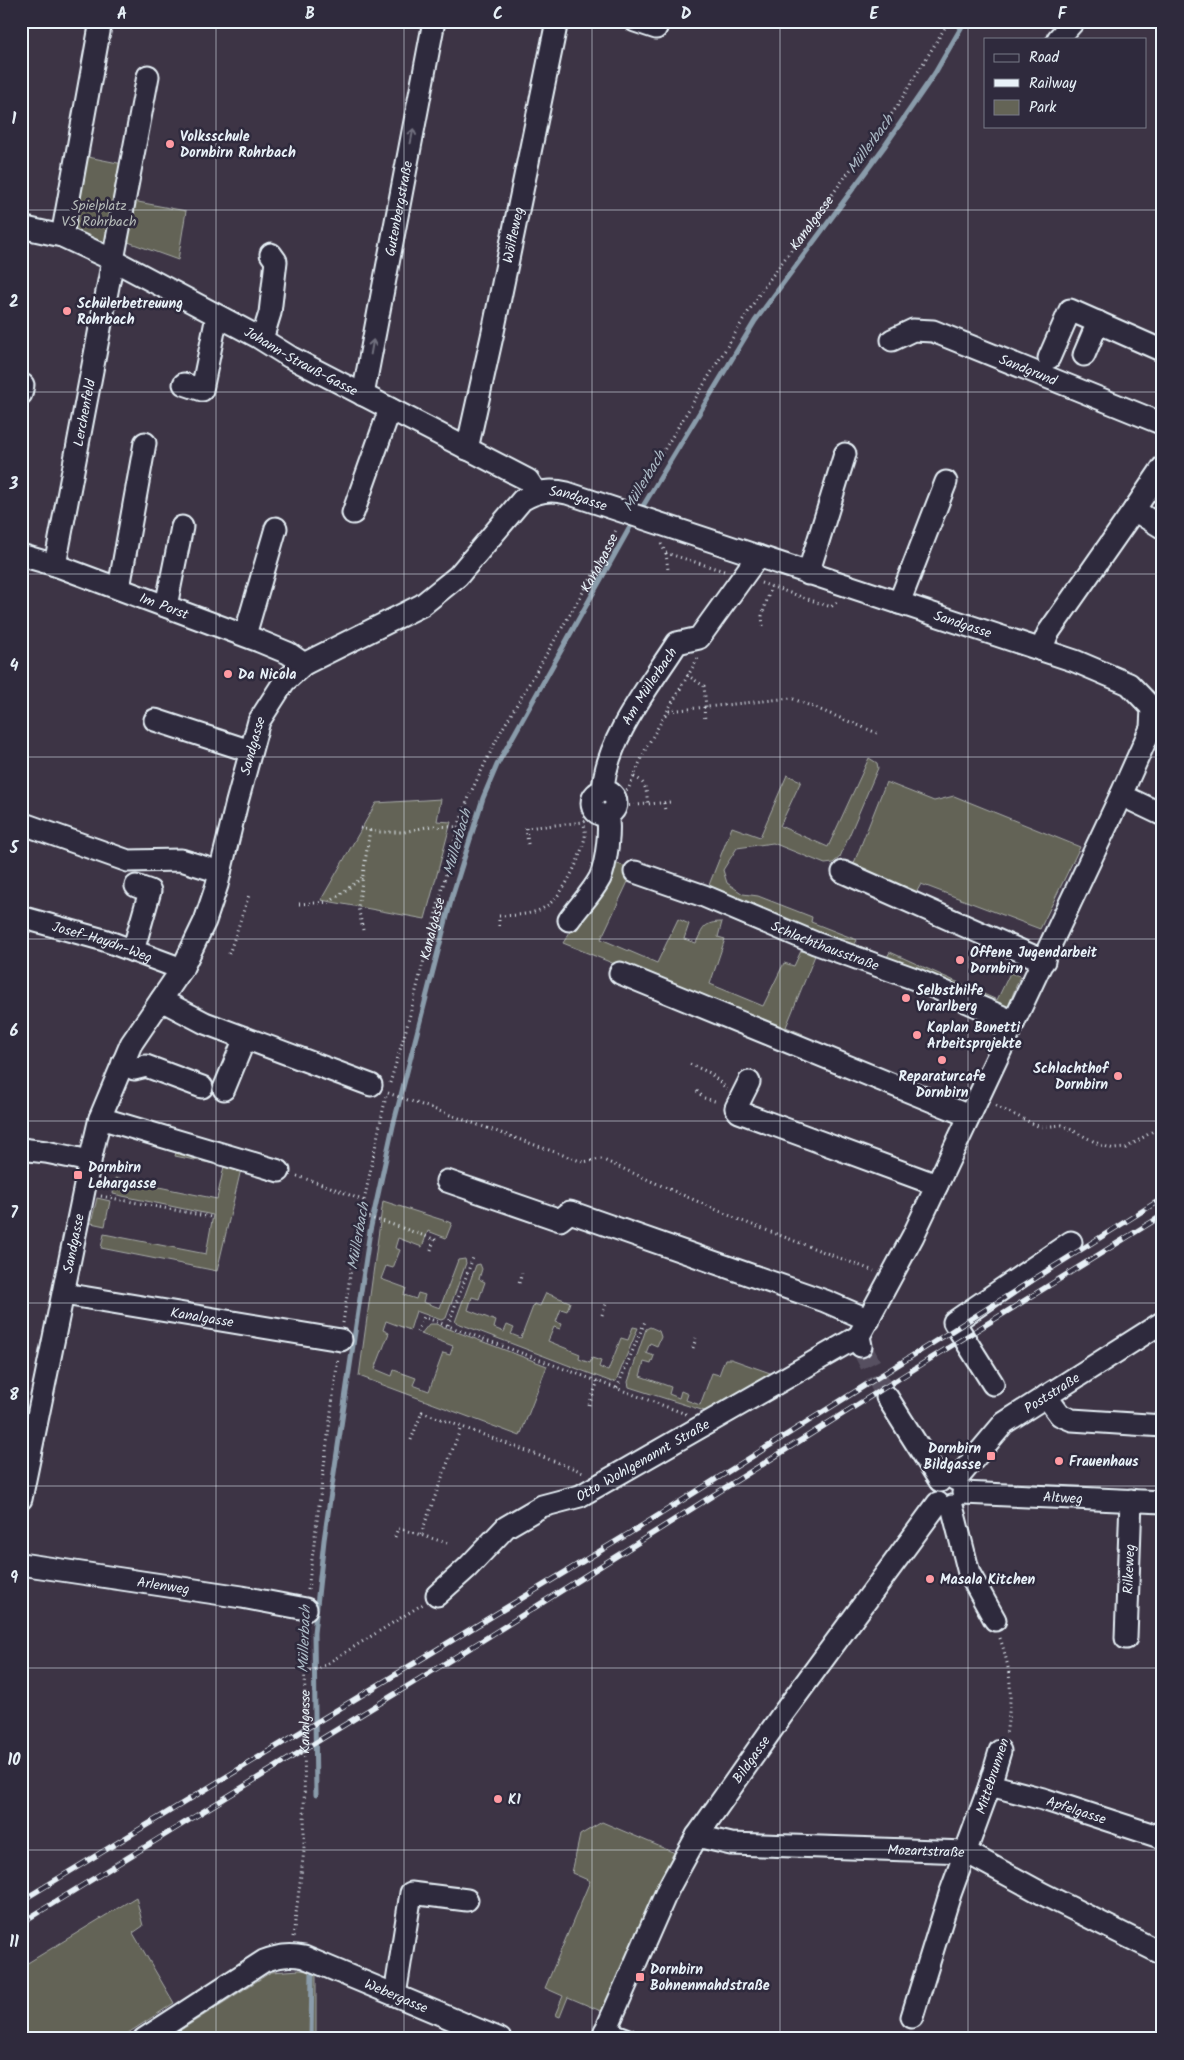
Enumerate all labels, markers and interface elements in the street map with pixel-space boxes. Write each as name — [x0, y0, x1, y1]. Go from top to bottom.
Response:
text: A — [117, 2, 127, 27]
text: B — [305, 2, 315, 27]
text: C — [493, 2, 503, 27]
text: D — [681, 2, 692, 27]
text: E — [870, 2, 880, 27]
text: F — [1058, 2, 1068, 27]
legend — [984, 38, 1146, 128]
text: Road — [1029, 46, 1060, 70]
text: Railway — [1029, 72, 1077, 96]
text: Park — [1029, 96, 1057, 120]
text: 1 — [12, 107, 17, 132]
water label: Müllerbach — [841, 109, 902, 179]
place label: Volksschule Dornbirn Rohrbach — [180, 126, 296, 164]
one-way arrow — [408, 129, 418, 145]
marker: Volksschule Dornbirn Rohrbach — [164, 138, 176, 150]
street label: Gutenbergstraße — [380, 158, 419, 258]
street label: Kanalgasse — [784, 191, 840, 255]
park label: Spielplatz VS Rohrbach — [62, 195, 136, 233]
street label: Wölfleweg — [497, 205, 530, 265]
text: 2 — [9, 290, 19, 315]
place label: Schülerbetreuung Rohrbach — [77, 293, 183, 331]
marker: Schülerbetreuung Rohrbach — [61, 305, 73, 317]
street label: Johann-Strauß-Gasse — [240, 322, 362, 403]
one-way arrow — [368, 340, 377, 356]
street label: Sandgrund — [995, 349, 1061, 392]
street label: Lerchenfeld — [68, 376, 102, 448]
water label: Müllerbach — [617, 445, 674, 517]
text: 3 — [9, 472, 19, 497]
street label: Sandgasse — [549, 481, 611, 518]
street label: Kanalgasse — [575, 529, 625, 597]
street label: Im Porst — [136, 587, 192, 626]
street label: Sandgasse — [931, 605, 995, 645]
street label: Am Müllerbach — [616, 643, 683, 729]
text: 4 — [10, 654, 19, 679]
place label: Da Nicola — [238, 664, 296, 686]
marker: Da Nicola — [222, 668, 234, 680]
street label: Sandgasse — [235, 711, 272, 778]
water label: Müllerbach — [437, 805, 479, 878]
text: 5 — [9, 836, 20, 861]
street label: Kanalgasse — [414, 895, 452, 963]
street label: Josef-Haydn-Weg — [49, 916, 155, 969]
street label: Schlachthausstraße — [767, 916, 883, 977]
place label: Offene Jugendarbeit Dornbirn — [970, 942, 1098, 980]
marker: Offene Jugendarbeit Dornbirn — [954, 954, 966, 966]
place label: Selbsthilfe Vorarlberg — [916, 980, 983, 1018]
marker: Selbsthilfe Vorarlberg — [900, 992, 912, 1004]
place label: Kaplan Bonetti Arbeitsprojekte — [927, 1017, 1022, 1055]
text: 6 — [10, 1019, 19, 1044]
marker: Kaplan Bonetti Arbeitsprojekte — [911, 1029, 923, 1041]
marker: Reparaturcafe Dornbirn — [936, 1054, 948, 1066]
place label: Schlachthof Dornbirn — [1033, 1058, 1110, 1096]
place label: Reparaturcafe Dornbirn — [898, 1066, 986, 1104]
marker: Schlachthof Dornbirn — [1112, 1070, 1124, 1082]
place label: Dornbirn Lehargasse — [88, 1157, 157, 1195]
marker: Dornbirn Lehargasse — [72, 1169, 84, 1181]
water label: Müllerbach — [341, 1199, 377, 1272]
text: 7 — [10, 1201, 18, 1226]
street label: Sandgasse — [57, 1211, 91, 1275]
street label: Kanalgasse — [169, 1302, 236, 1334]
street label: Poststraße — [1020, 1367, 1085, 1420]
text: 8 — [9, 1383, 19, 1408]
street label: Otto Wohlgenannt Straße — [572, 1414, 715, 1508]
place label: Dornbirn Bildgasse — [924, 1438, 981, 1476]
marker: Dornbirn Bildgasse — [985, 1450, 997, 1462]
place label: Frauenhaus — [1069, 1451, 1139, 1473]
marker: Frauenhaus — [1053, 1455, 1065, 1467]
street label: Altweg — [1042, 1487, 1083, 1510]
street label: Rilkeweg — [1118, 1544, 1141, 1595]
text: 9 — [10, 1566, 18, 1591]
place label: Masala Kitchen — [940, 1569, 1036, 1591]
street label: Arlenweg — [136, 1571, 191, 1601]
marker: Masala Kitchen — [924, 1573, 936, 1585]
water label: Müllerbach — [292, 1603, 318, 1673]
street label: Kanalgasse — [294, 1689, 317, 1754]
street label: Bildgasse — [727, 1731, 777, 1788]
street label: Mittebrunnen — [970, 1735, 1016, 1817]
text: 10 — [7, 1748, 21, 1773]
place label: K1 — [508, 1789, 521, 1811]
street label: Apfelgasse — [1043, 1791, 1110, 1831]
marker: K1 — [492, 1793, 504, 1805]
street label: Mozartstraße — [887, 1839, 966, 1864]
text: 11 — [9, 1930, 19, 1955]
place label: Dornbirn Bohnenmahdstraße — [650, 1959, 770, 1997]
marker: Dornbirn Bohnenmahdstraße — [634, 1971, 646, 1983]
street label: Webergasse — [361, 1973, 432, 2020]

